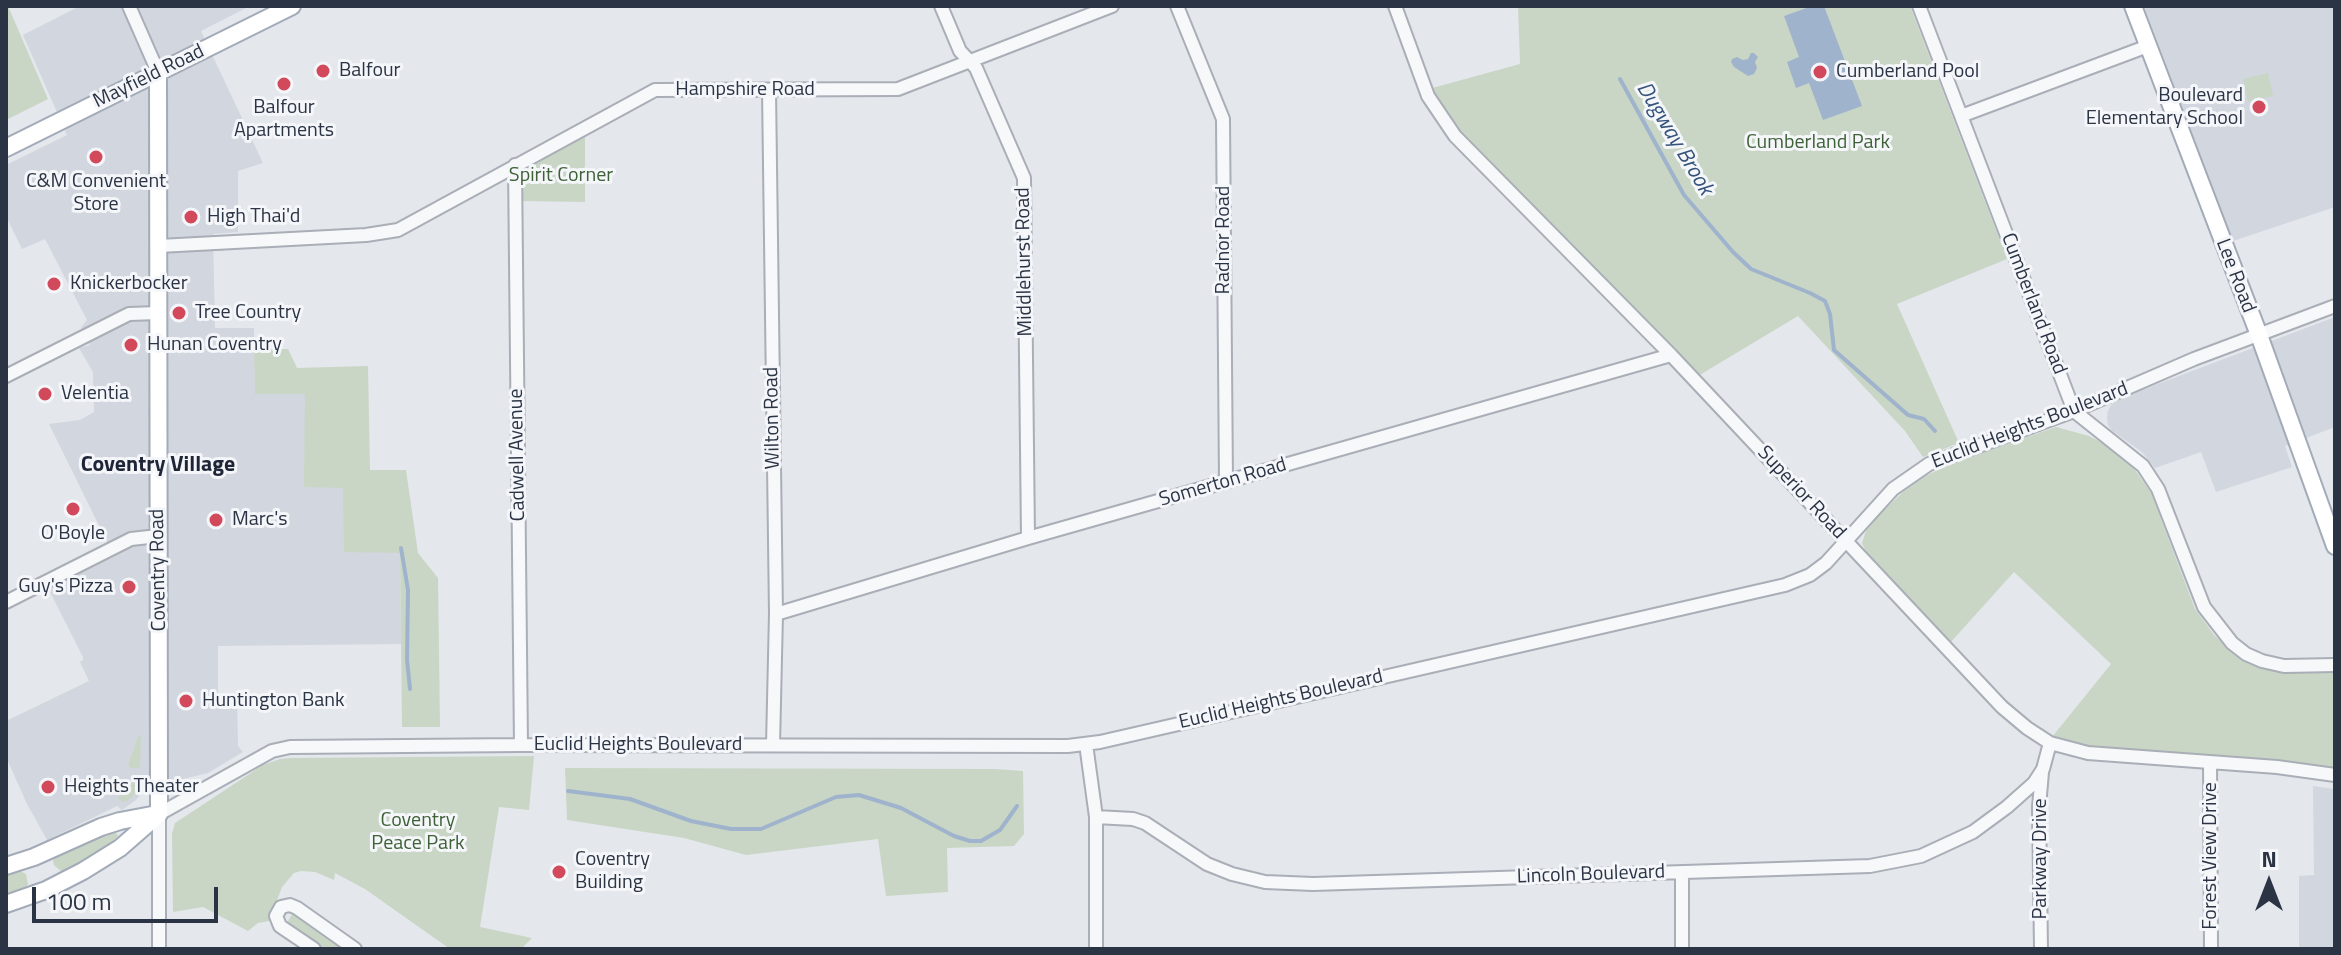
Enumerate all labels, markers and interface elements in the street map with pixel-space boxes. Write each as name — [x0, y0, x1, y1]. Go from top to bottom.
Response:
street label: Mayfield Road — [90, 40, 208, 114]
place label: Balfour — [339, 59, 400, 83]
place label: Cumberland Pool — [1836, 60, 1979, 84]
marker: Balfour — [314, 62, 332, 80]
marker: Cumberland Pool — [1811, 63, 1829, 81]
marker: Balfour Apartments — [275, 75, 293, 93]
street label: Hampshire Road — [675, 78, 815, 102]
water label: Dugway Brook — [1630, 78, 1718, 200]
place label: Boulevard Elementary School — [2086, 84, 2243, 131]
place label: Balfour Apartments — [234, 96, 334, 143]
marker: Boulevard Elementary School — [2250, 98, 2268, 116]
park label: Cumberland Park — [1746, 131, 1890, 155]
marker: C&M Convenient Store — [87, 148, 105, 166]
park label: Spirit Corner — [509, 164, 613, 188]
place label: C&M Convenient Store — [26, 170, 166, 217]
street label: Radnor Road — [1212, 186, 1236, 294]
street label: Middlehurst Road — [1012, 187, 1038, 337]
place label: High Thai'd — [207, 205, 300, 229]
marker: High Thai'd — [182, 208, 200, 226]
street label: Cumberland Road — [1995, 230, 2071, 378]
street label: Lee Road — [2210, 236, 2260, 316]
place label: Knickerbocker — [70, 272, 188, 296]
marker: Knickerbocker — [45, 275, 63, 293]
place label: Tree Country — [195, 301, 301, 325]
marker: Tree Country — [170, 304, 188, 322]
place label: Hunan Coventry — [147, 333, 282, 357]
marker: Hunan Coventry — [122, 336, 140, 354]
street label: Wilton Road — [760, 366, 786, 470]
street label: Euclid Heights Boulevard — [1928, 377, 2132, 475]
place label: Velentia — [61, 382, 129, 406]
marker: Velentia — [36, 385, 54, 403]
street label: Cadwell Avenue — [505, 388, 531, 522]
street label: Superior Road — [1752, 441, 1850, 545]
district label: Coventry Village — [81, 453, 235, 479]
street label: Somerton Road — [1157, 453, 1289, 513]
marker: O'Boyle — [64, 500, 82, 518]
place label: Marc's — [232, 508, 288, 532]
street label: Coventry Road — [146, 509, 172, 631]
marker: Marc's — [207, 511, 225, 529]
place label: O'Boyle — [41, 522, 105, 546]
place label: Guy's Pizza — [18, 575, 113, 599]
marker: Guy's Pizza — [120, 578, 138, 596]
street label: Euclid Heights Boulevard — [1177, 665, 1385, 735]
place label: Huntington Bank — [202, 689, 345, 713]
marker: Huntington Bank — [177, 692, 195, 710]
street label: Euclid Heights Boulevard — [534, 733, 742, 757]
place label: Heights Theater — [64, 775, 199, 799]
marker: Heights Theater — [39, 778, 57, 796]
street label: Forest View Drive — [2199, 782, 2223, 930]
street label: Parkway Drive — [2029, 798, 2053, 920]
park label: Coventry Peace Park — [371, 809, 465, 856]
text: N — [2261, 842, 2277, 876]
north arrow — [2229, 843, 2309, 923]
place label: Coventry Building — [575, 848, 650, 895]
street label: Lincoln Boulevard — [1516, 860, 1666, 890]
marker: Coventry Building — [550, 863, 568, 881]
scale bar — [36, 871, 222, 921]
text: 100 m — [46, 883, 112, 919]

